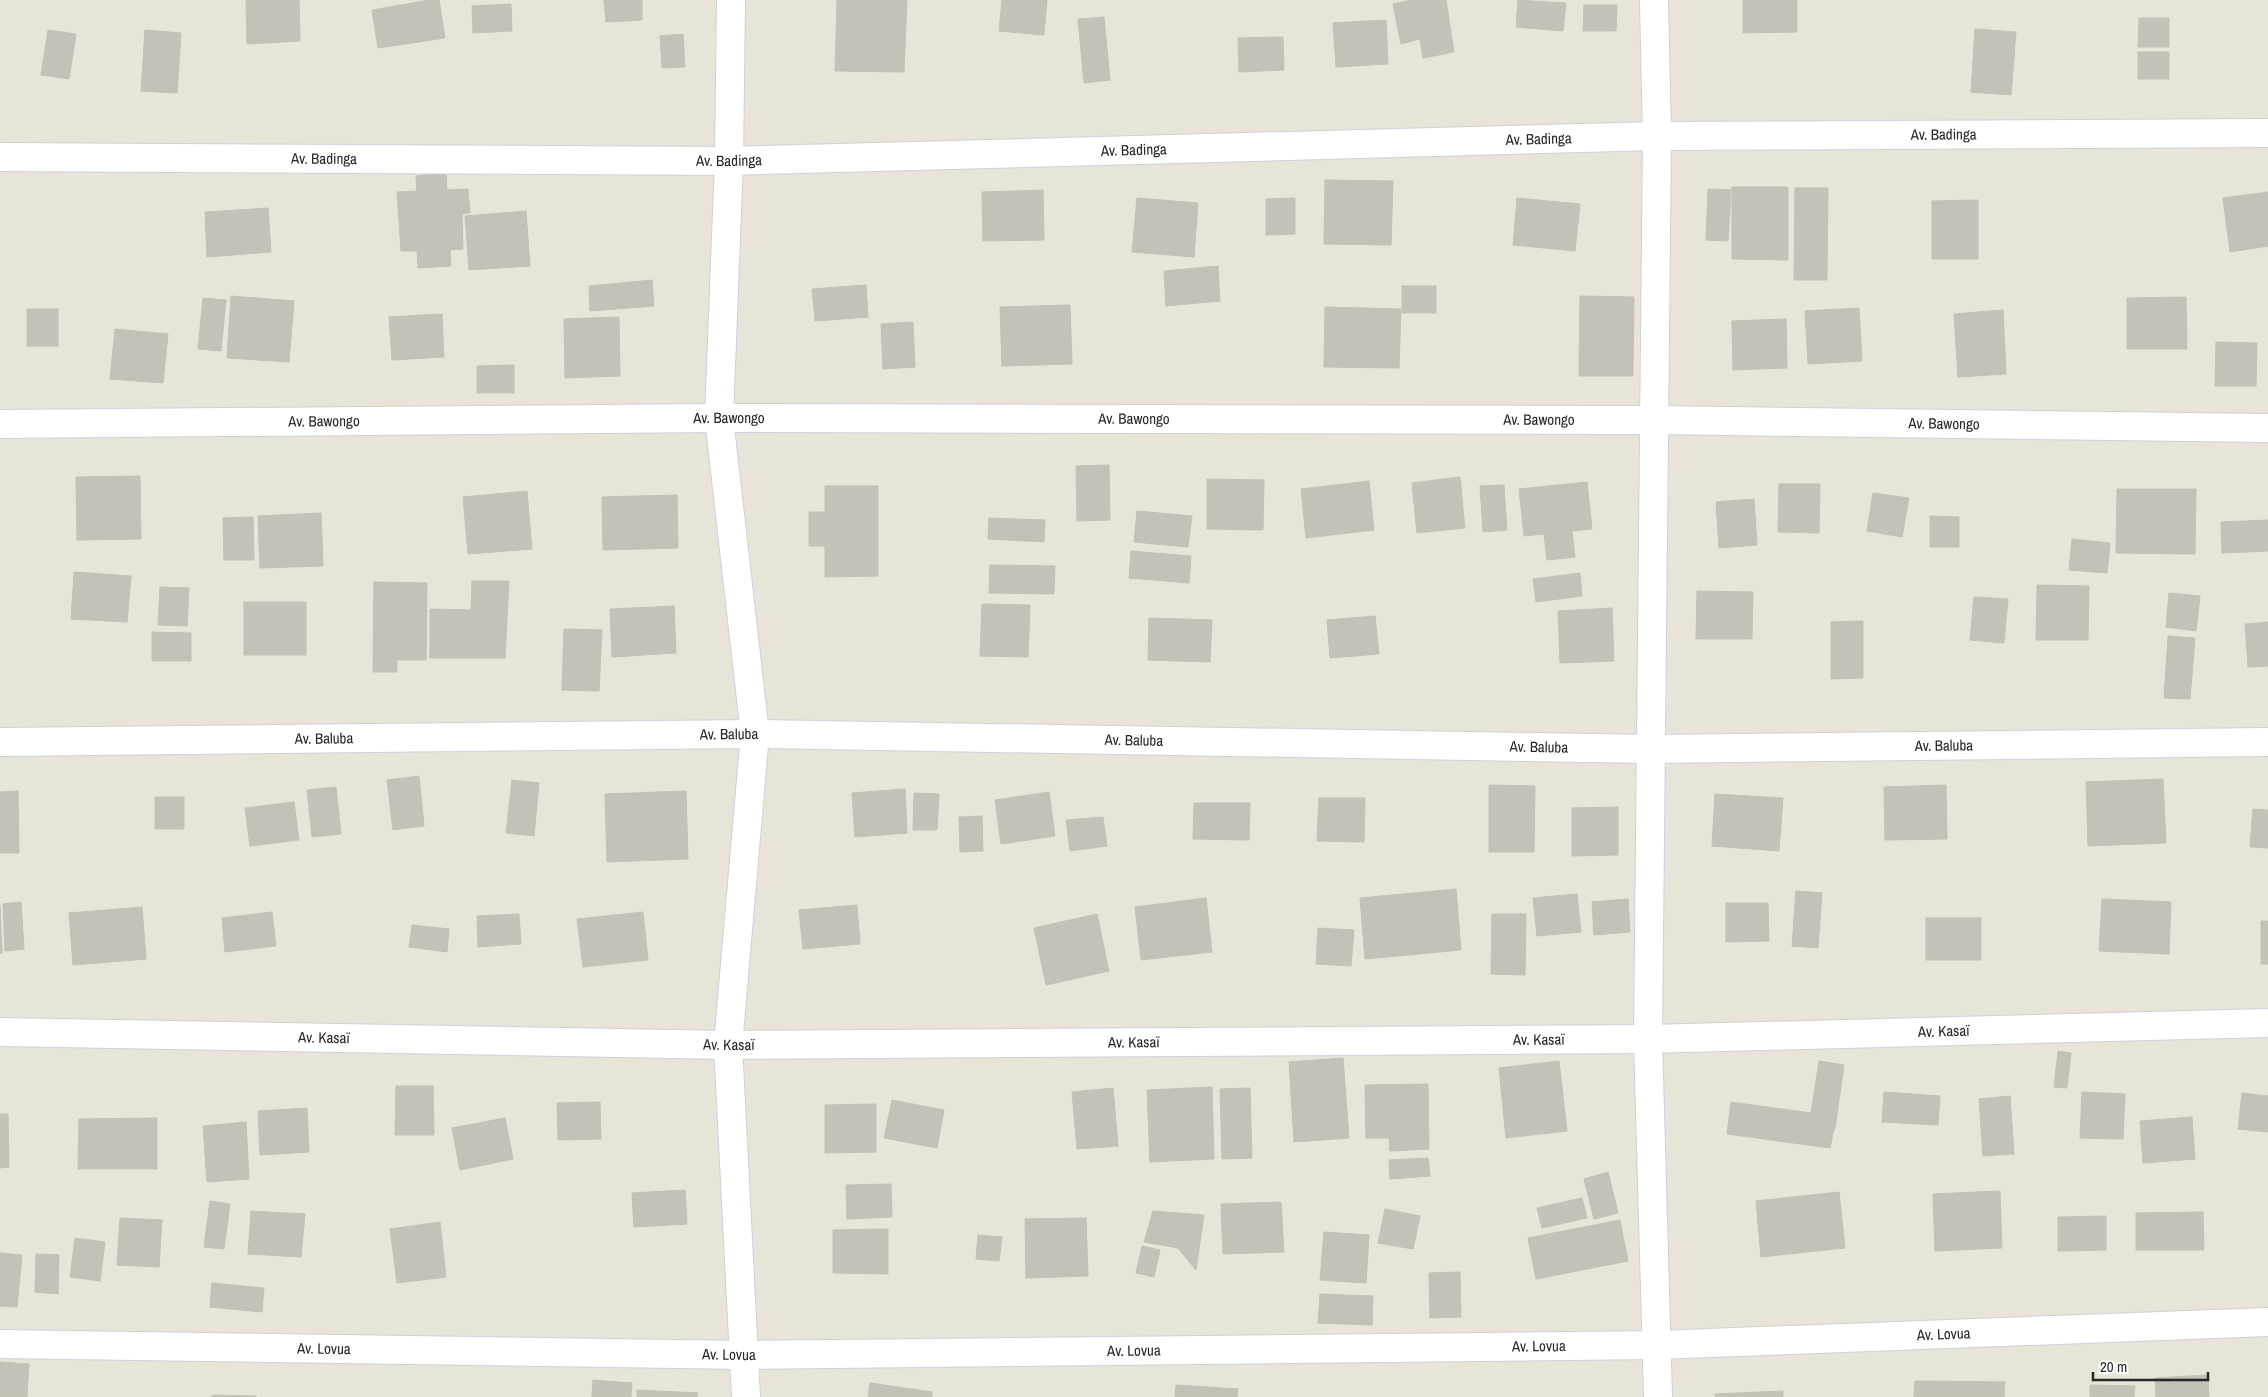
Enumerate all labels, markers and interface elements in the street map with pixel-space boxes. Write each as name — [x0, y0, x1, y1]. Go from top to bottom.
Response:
street label: Av. Badinga — [1910, 123, 1977, 145]
street label: Av. Badinga — [1504, 127, 1572, 150]
street label: Av. Badinga — [1100, 138, 1167, 161]
street label: Av. Badinga — [290, 148, 357, 169]
street label: Av. Badinga — [695, 149, 762, 171]
street label: Av. Bawongo — [692, 407, 765, 428]
street label: Av. Bawongo — [1097, 408, 1170, 429]
street label: Av. Bawongo — [1502, 409, 1575, 430]
street label: Av. Bawongo — [287, 410, 360, 432]
street label: Av. Bawongo — [1907, 412, 1980, 434]
street label: Av. Baluba — [699, 723, 758, 745]
street label: Av. Baluba — [294, 727, 353, 749]
street label: Av. Baluba — [1104, 729, 1163, 751]
street label: Av. Baluba — [1913, 734, 1973, 756]
street label: Av. Baluba — [1508, 736, 1568, 758]
street label: Av. Kasaï — [1917, 1020, 1970, 1042]
street label: Av. Kasaï — [297, 1026, 351, 1048]
street label: Av. Kasaï — [1512, 1029, 1565, 1050]
street label: Av. Kasaï — [1107, 1031, 1160, 1053]
street label: Av. Kasaï — [702, 1034, 755, 1055]
street label: Av. Lovua — [1915, 1322, 1971, 1345]
street label: Av. Lovua — [1511, 1335, 1566, 1357]
street label: Av. Lovua — [296, 1337, 351, 1359]
street label: Av. Lovua — [1106, 1339, 1161, 1361]
street label: Av. Lovua — [701, 1343, 756, 1365]
scale bar — [2093, 1350, 2208, 1382]
text: 20 m — [2100, 1356, 2127, 1377]

